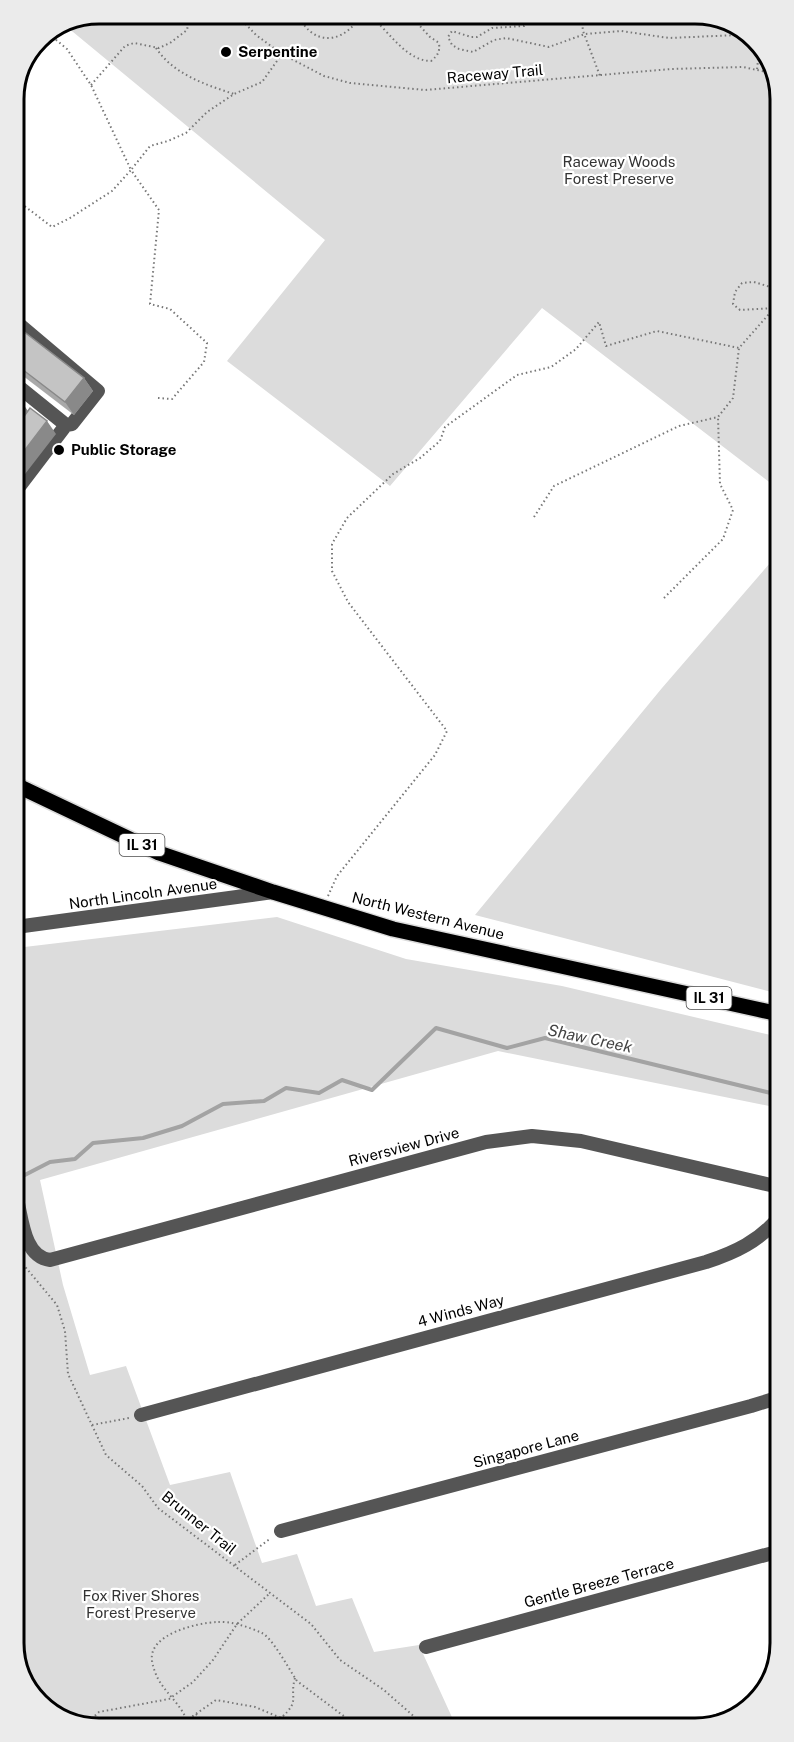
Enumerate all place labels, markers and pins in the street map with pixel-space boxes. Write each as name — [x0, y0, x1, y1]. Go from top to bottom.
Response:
place label: Serpentine — [238, 43, 317, 60]
marker: Serpentine — [219, 45, 233, 59]
place label: Public Storage — [71, 441, 176, 458]
marker: Public Storage — [52, 443, 66, 457]

